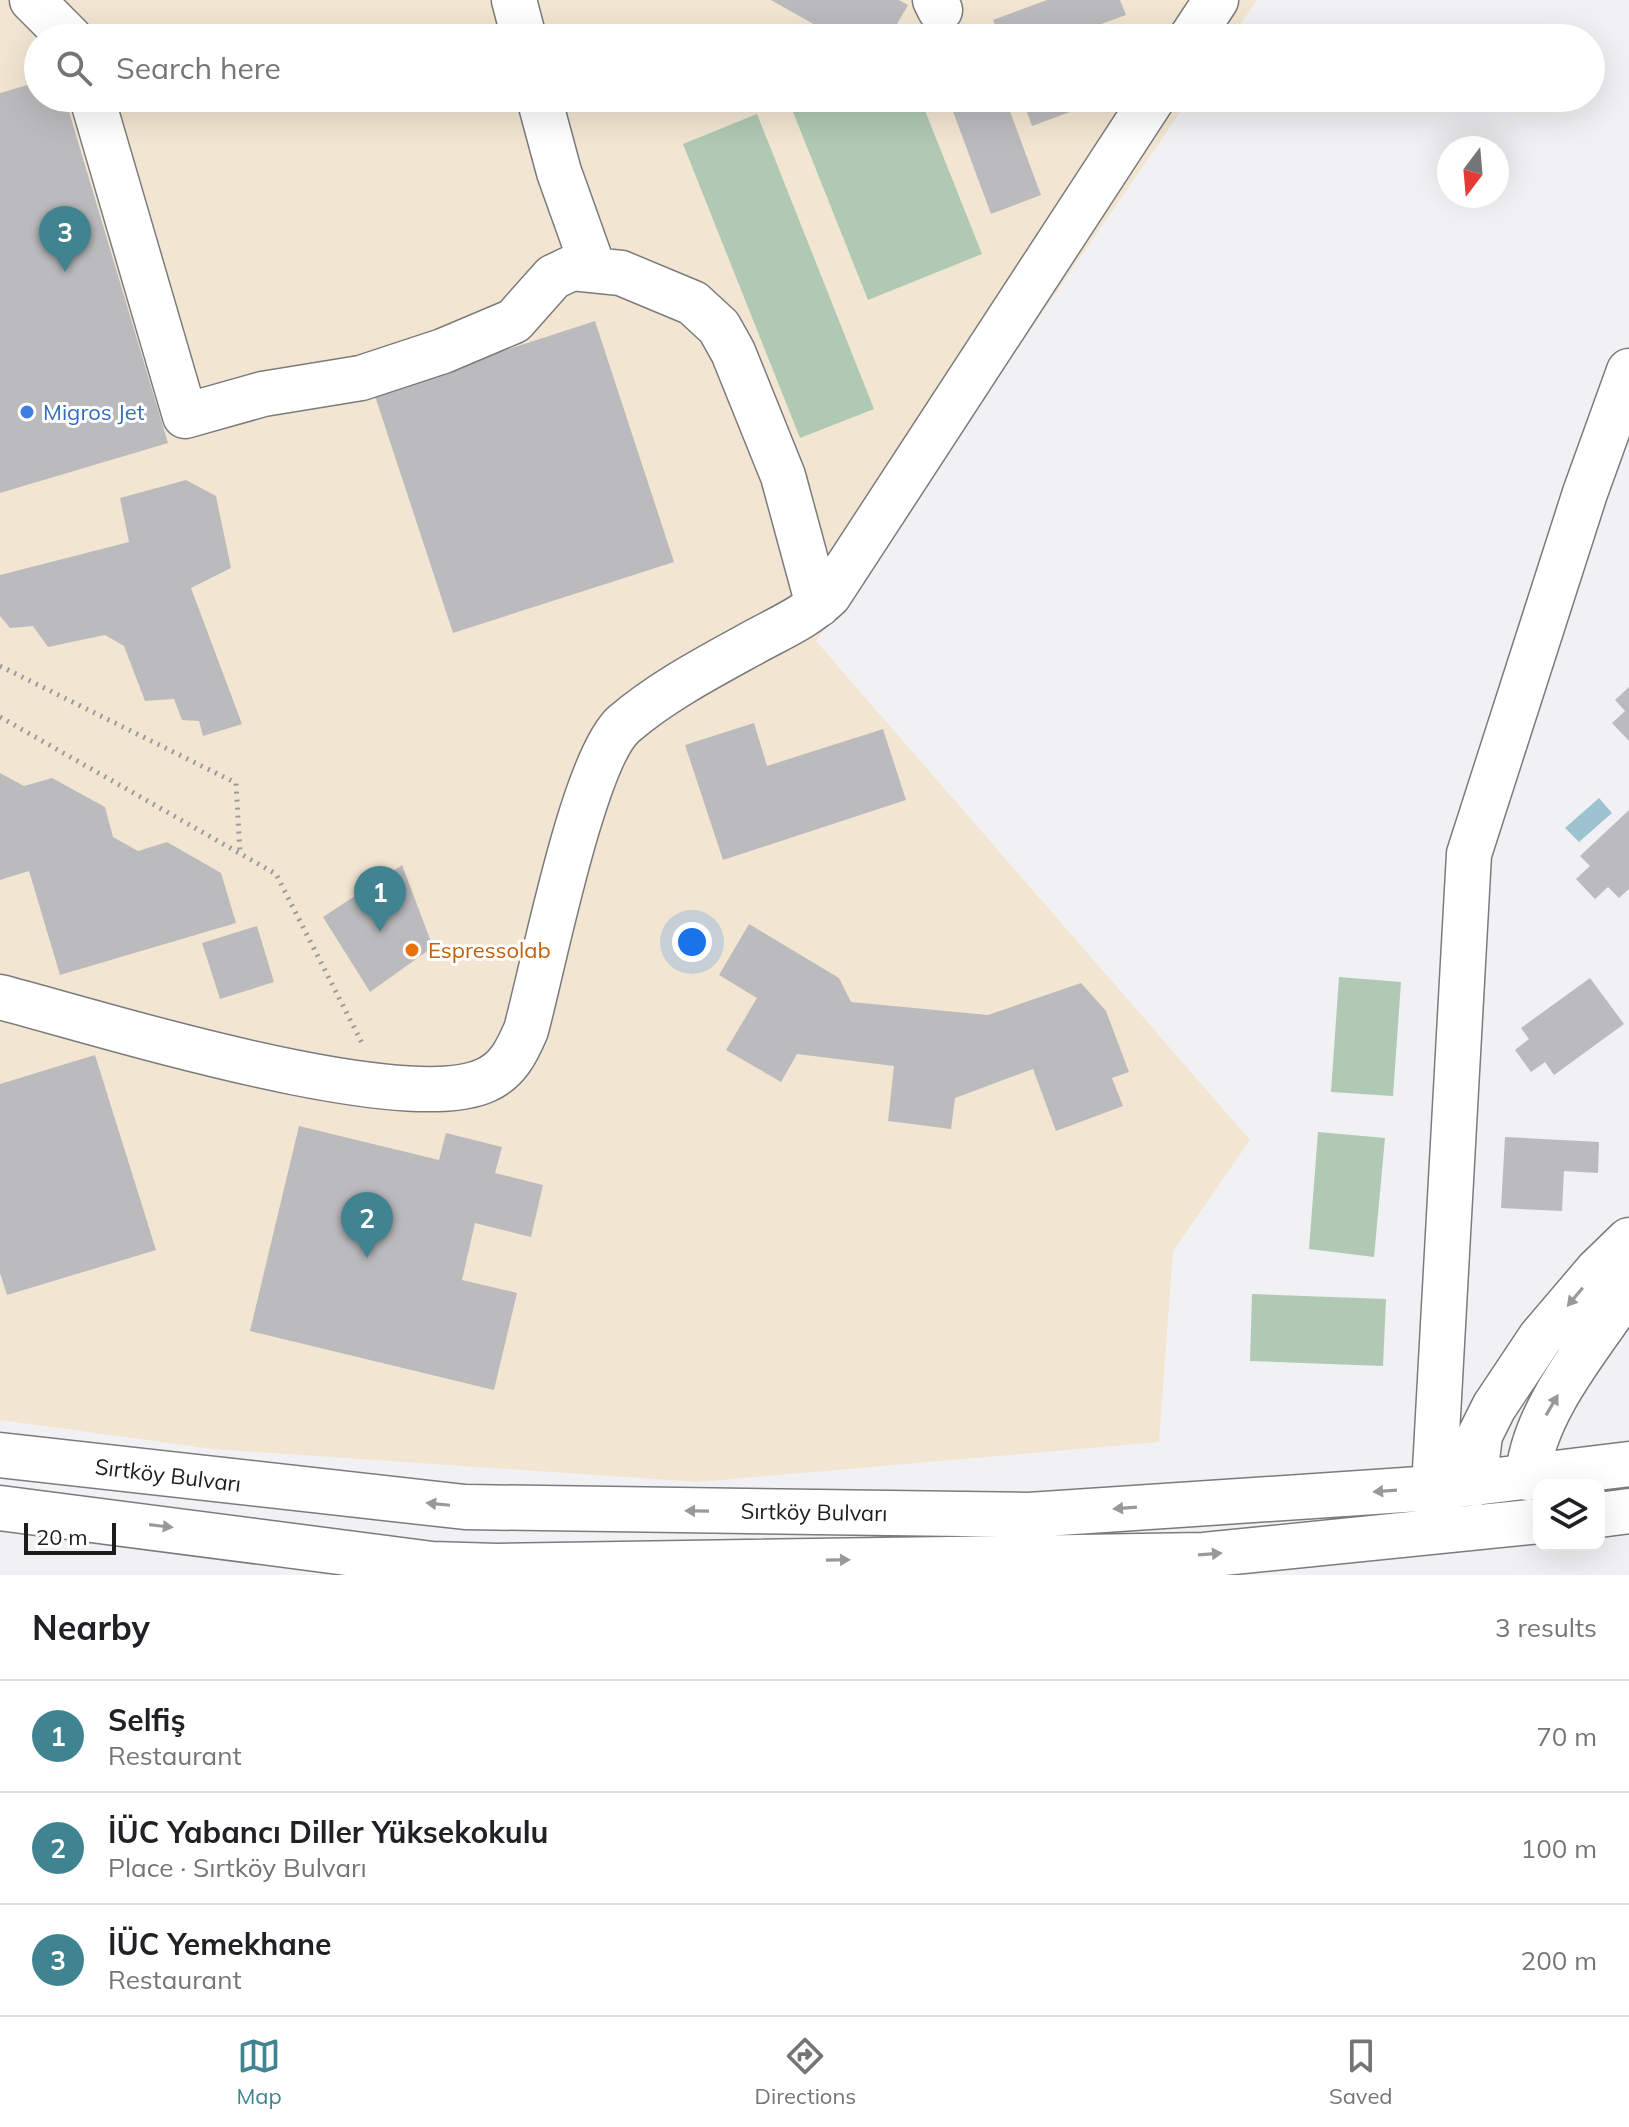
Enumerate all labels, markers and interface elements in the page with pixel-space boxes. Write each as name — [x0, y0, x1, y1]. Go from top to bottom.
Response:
search box — [24, 24, 1605, 112]
icon: search — [52, 46, 96, 90]
text: Search here — [116, 49, 281, 87]
north arrow — [1437, 136, 1509, 208]
pin: 3 — [39, 206, 91, 272]
place label: Migros Jet — [43, 398, 145, 426]
marker: Migros Jet — [18, 403, 36, 421]
pin: 1 — [354, 866, 406, 932]
your location — [672, 922, 712, 962]
place label: Espressolab — [428, 936, 551, 964]
marker: Espressolab — [403, 941, 421, 959]
pin: 2 — [341, 1192, 393, 1258]
one-way arrow — [1567, 1286, 1584, 1306]
one-way arrow — [1545, 1394, 1559, 1416]
street label: Sırtköy Bulvarı — [93, 1452, 243, 1498]
map controls — [1533, 1479, 1605, 1551]
button: layers — [1533, 1479, 1605, 1551]
one-way arrow — [1372, 1485, 1397, 1498]
one-way arrow — [425, 1497, 450, 1510]
street label: Sırtköy Bulvarı — [740, 1497, 888, 1527]
one-way arrow — [1112, 1502, 1137, 1515]
one-way arrow — [684, 1505, 709, 1517]
scale bar — [24, 1519, 116, 1555]
one-way arrow — [149, 1520, 174, 1533]
text: 20 m — [36, 1523, 87, 1551]
one-way arrow — [1198, 1547, 1223, 1560]
one-way arrow — [826, 1554, 851, 1567]
text: Nearby — [32, 1606, 150, 1649]
text: 3 results — [1495, 1611, 1597, 1644]
text: Selfiş — [108, 1701, 185, 1739]
text: 1 — [50, 1720, 66, 1753]
text: 70 m — [1536, 1720, 1597, 1753]
text: Restaurant — [108, 1739, 242, 1772]
text: İÜC Yabancı Diller Yüksekokulu — [108, 1813, 548, 1851]
text: 2 — [50, 1832, 66, 1865]
text: 100 m — [1521, 1832, 1597, 1865]
text: Place · Sırtköy Bulvarı — [108, 1851, 367, 1884]
text: İÜC Yemekhane — [108, 1925, 332, 1963]
text: 3 — [50, 1944, 66, 1977]
text: 200 m — [1521, 1944, 1597, 1977]
text: Restaurant — [108, 1963, 242, 1996]
tab: Map — [236, 2034, 282, 2110]
tab: Directions — [755, 2034, 856, 2110]
tab: Saved — [1329, 2034, 1393, 2110]

